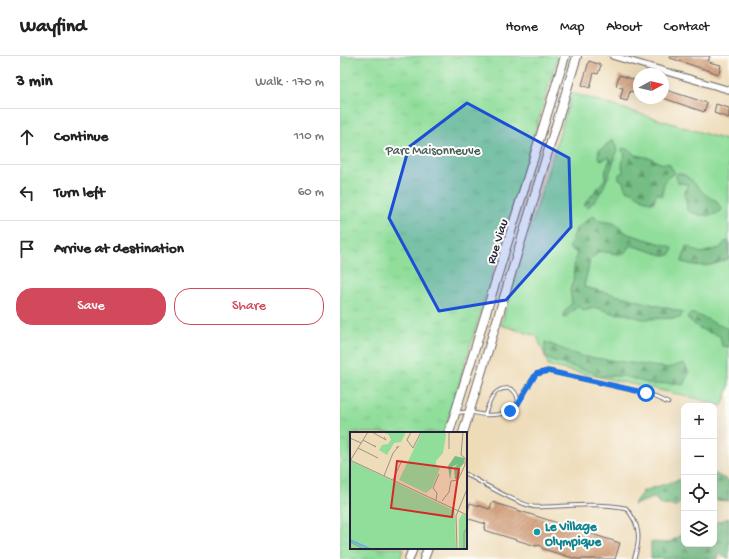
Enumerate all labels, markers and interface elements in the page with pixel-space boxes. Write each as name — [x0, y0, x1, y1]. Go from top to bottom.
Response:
text: Wayfind — [20, 16, 86, 39]
text: Home — [506, 19, 538, 36]
text: Map — [560, 19, 584, 36]
text: About — [606, 19, 642, 36]
text: Contact — [664, 19, 709, 36]
north arrow — [633, 68, 669, 104]
text: 3 min — [16, 72, 53, 92]
text: Walk · 170 m — [255, 75, 324, 90]
icon: ahead — [16, 126, 38, 148]
text: Continue — [54, 128, 108, 146]
text: 110 m — [294, 129, 324, 144]
park label: Parc Maisonneuve — [385, 144, 481, 159]
icon: left — [16, 182, 38, 204]
text: Turn left — [54, 184, 105, 202]
text: 60 m — [298, 185, 324, 200]
street label: Rue Viau — [484, 218, 512, 266]
icon: arrive — [16, 238, 38, 260]
text: Arrive at destination — [54, 240, 184, 258]
button: Save — [16, 288, 166, 325]
button: Share — [174, 288, 324, 325]
route start — [637, 384, 655, 402]
route end — [501, 402, 519, 420]
map controls — [681, 403, 717, 547]
button: + — [681, 403, 717, 439]
inset map — [350, 432, 467, 549]
button: − — [681, 439, 717, 475]
button: locate — [681, 475, 717, 511]
button: layers — [681, 511, 717, 547]
place label: Le Village Olympique — [545, 520, 602, 551]
marker: Le Village Olympique — [532, 527, 542, 537]

